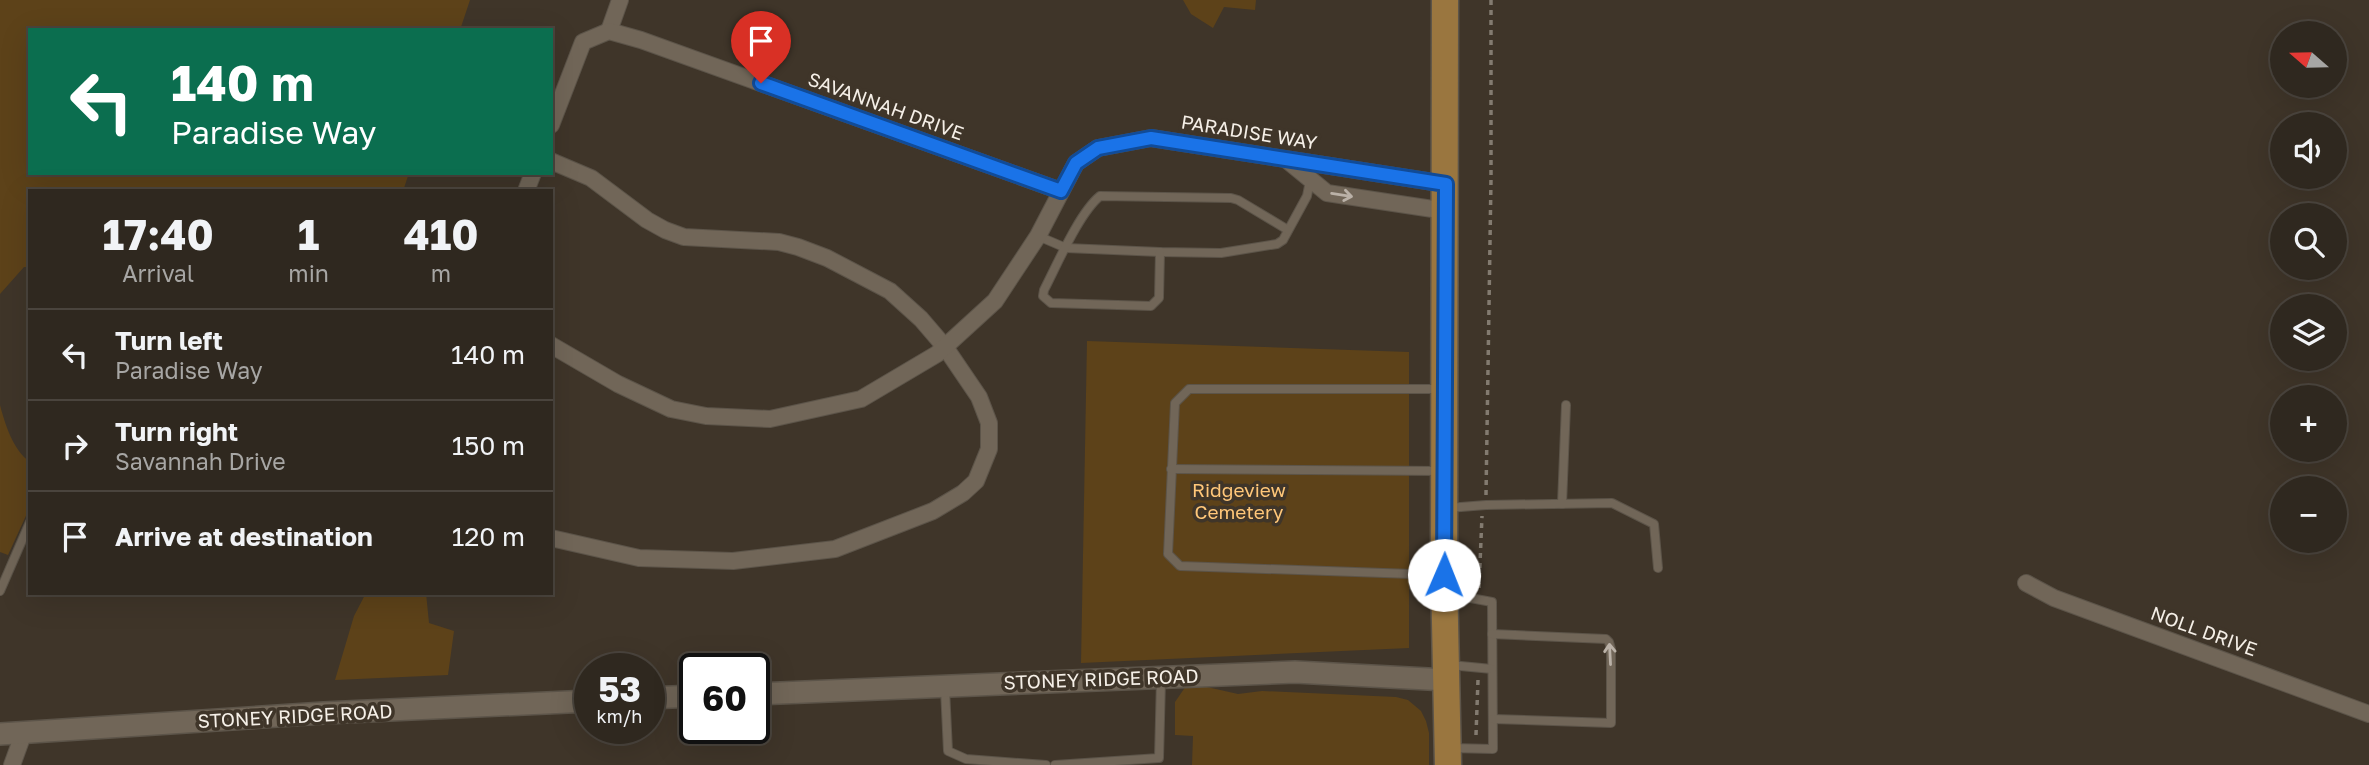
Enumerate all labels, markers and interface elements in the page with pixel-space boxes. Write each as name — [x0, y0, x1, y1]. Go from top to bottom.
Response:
pin — [731, 11, 791, 83]
north arrow — [2270, 21, 2347, 98]
map controls — [2270, 21, 2347, 553]
icon: arrive — [742, 22, 780, 60]
text: 140 m — [171, 53, 314, 112]
icon: left — [56, 56, 147, 147]
street label: SAVANNAH DRIVE — [805, 67, 967, 144]
street label: PARADISE WAY — [1180, 109, 1319, 154]
button: sound — [2270, 112, 2347, 189]
text: Paradise Way — [171, 113, 377, 151]
one-way arrow — [1330, 189, 1353, 202]
button: search — [2270, 203, 2347, 280]
text: 17:40 — [102, 209, 214, 259]
text: 1 — [298, 209, 319, 259]
text: 410 — [403, 209, 479, 259]
text: Arrival — [122, 259, 194, 287]
text: min — [288, 259, 329, 287]
text: m — [431, 259, 451, 287]
button: layers — [2270, 294, 2347, 371]
text: Turn left — [115, 325, 223, 356]
icon: left — [56, 336, 94, 374]
text: 140 m — [451, 339, 525, 370]
text: Paradise Way — [115, 356, 263, 384]
button: + — [2270, 385, 2347, 462]
text: Turn right — [115, 416, 238, 447]
icon: right — [56, 427, 94, 465]
text: 150 m — [452, 430, 525, 461]
text: Savannah Drive — [115, 447, 286, 475]
button: − — [2270, 476, 2347, 553]
park label: Ridgeview Cemetery — [1192, 478, 1286, 523]
icon: arrive — [56, 518, 94, 556]
text: Arrive at destination — [115, 521, 373, 552]
text: 120 m — [452, 521, 525, 552]
position arrow — [1407, 538, 1481, 612]
street label: NOLL DRIVE — [2148, 601, 2260, 660]
one-way arrow — [1603, 644, 1616, 666]
speed limit sign: 60 — [679, 653, 770, 744]
street label: STONEY RIDGE ROAD — [1003, 664, 1199, 693]
text: 53 — [598, 668, 641, 710]
street label: STONEY RIDGE ROAD — [197, 699, 393, 732]
text: km/h — [597, 705, 642, 727]

